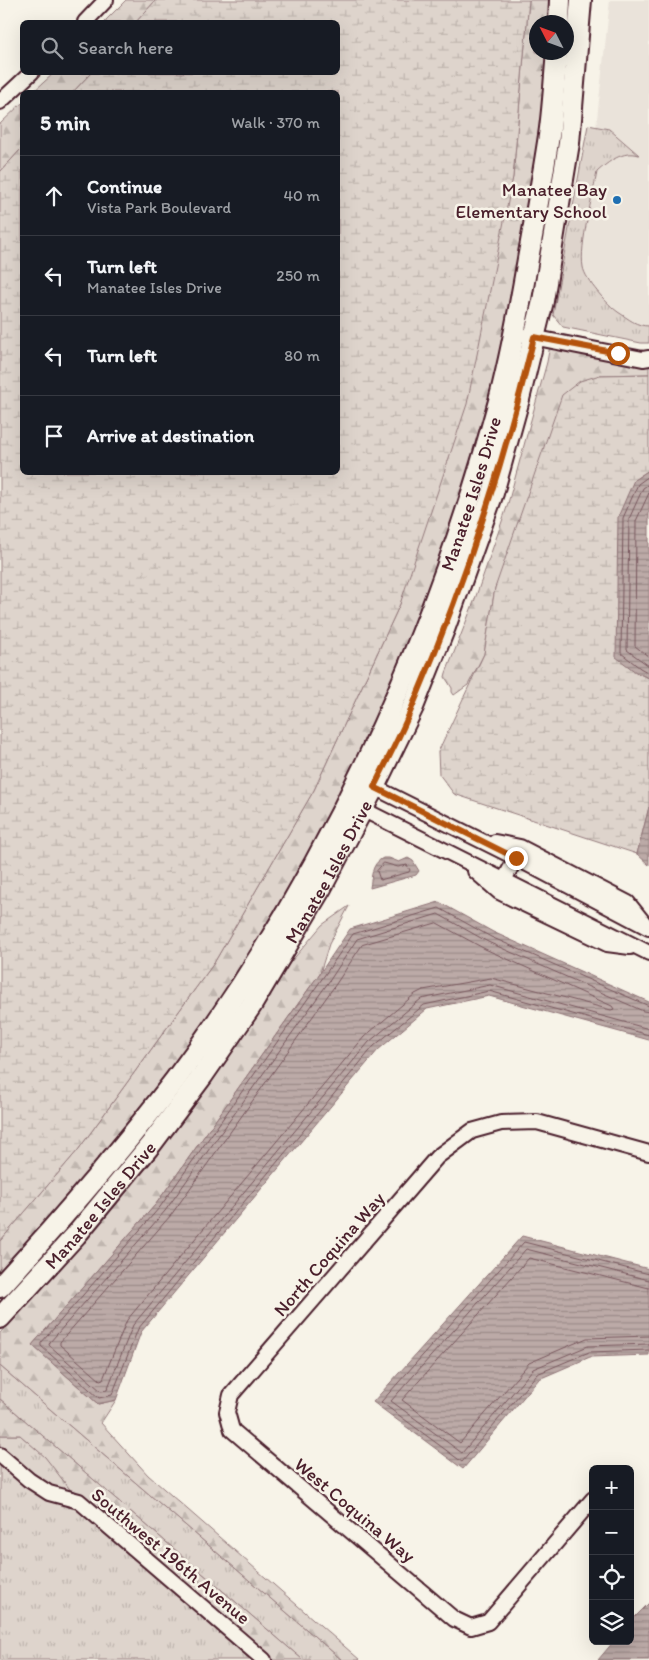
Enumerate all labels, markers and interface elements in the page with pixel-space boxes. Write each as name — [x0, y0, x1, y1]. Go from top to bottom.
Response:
north arrow — [529, 15, 574, 60]
search box — [20, 20, 340, 75]
icon: search — [38, 34, 66, 62]
text: Search here — [78, 36, 173, 59]
text: 5 min — [40, 110, 90, 135]
text: Walk · 370 m — [231, 113, 320, 132]
text: Continue — [87, 175, 162, 198]
place label: Manatee Bay Elementary School — [455, 178, 608, 223]
icon: ahead — [40, 182, 68, 210]
text: 40 m — [283, 186, 320, 205]
marker: Manatee Bay Elementary School — [611, 194, 623, 206]
text: Vista Park Boulevard — [87, 198, 231, 217]
text: Turn left — [87, 255, 157, 278]
icon: left — [40, 262, 68, 290]
text: 250 m — [276, 266, 320, 285]
text: Manatee Isles Drive — [87, 278, 222, 297]
icon: left — [40, 342, 68, 370]
route start — [607, 342, 630, 365]
text: Turn left — [87, 344, 157, 367]
text: 80 m — [284, 346, 320, 365]
street label: Manatee Isles Drive — [435, 414, 506, 574]
icon: arrive — [40, 422, 68, 450]
text: Arrive at destination — [87, 424, 254, 447]
street label: Manatee Isles Drive — [279, 796, 377, 947]
route end — [505, 847, 528, 870]
street label: Manatee Isles Drive — [39, 1136, 160, 1274]
street label: North Coquina Way — [269, 1187, 389, 1321]
street label: West Coquina Way — [290, 1453, 420, 1567]
map controls — [589, 1465, 634, 1645]
button: + — [589, 1465, 634, 1510]
street label: Southwest 196th Avenue — [87, 1483, 255, 1629]
button: − — [589, 1510, 634, 1555]
button: locate — [589, 1555, 634, 1600]
button: layers — [589, 1600, 634, 1645]

